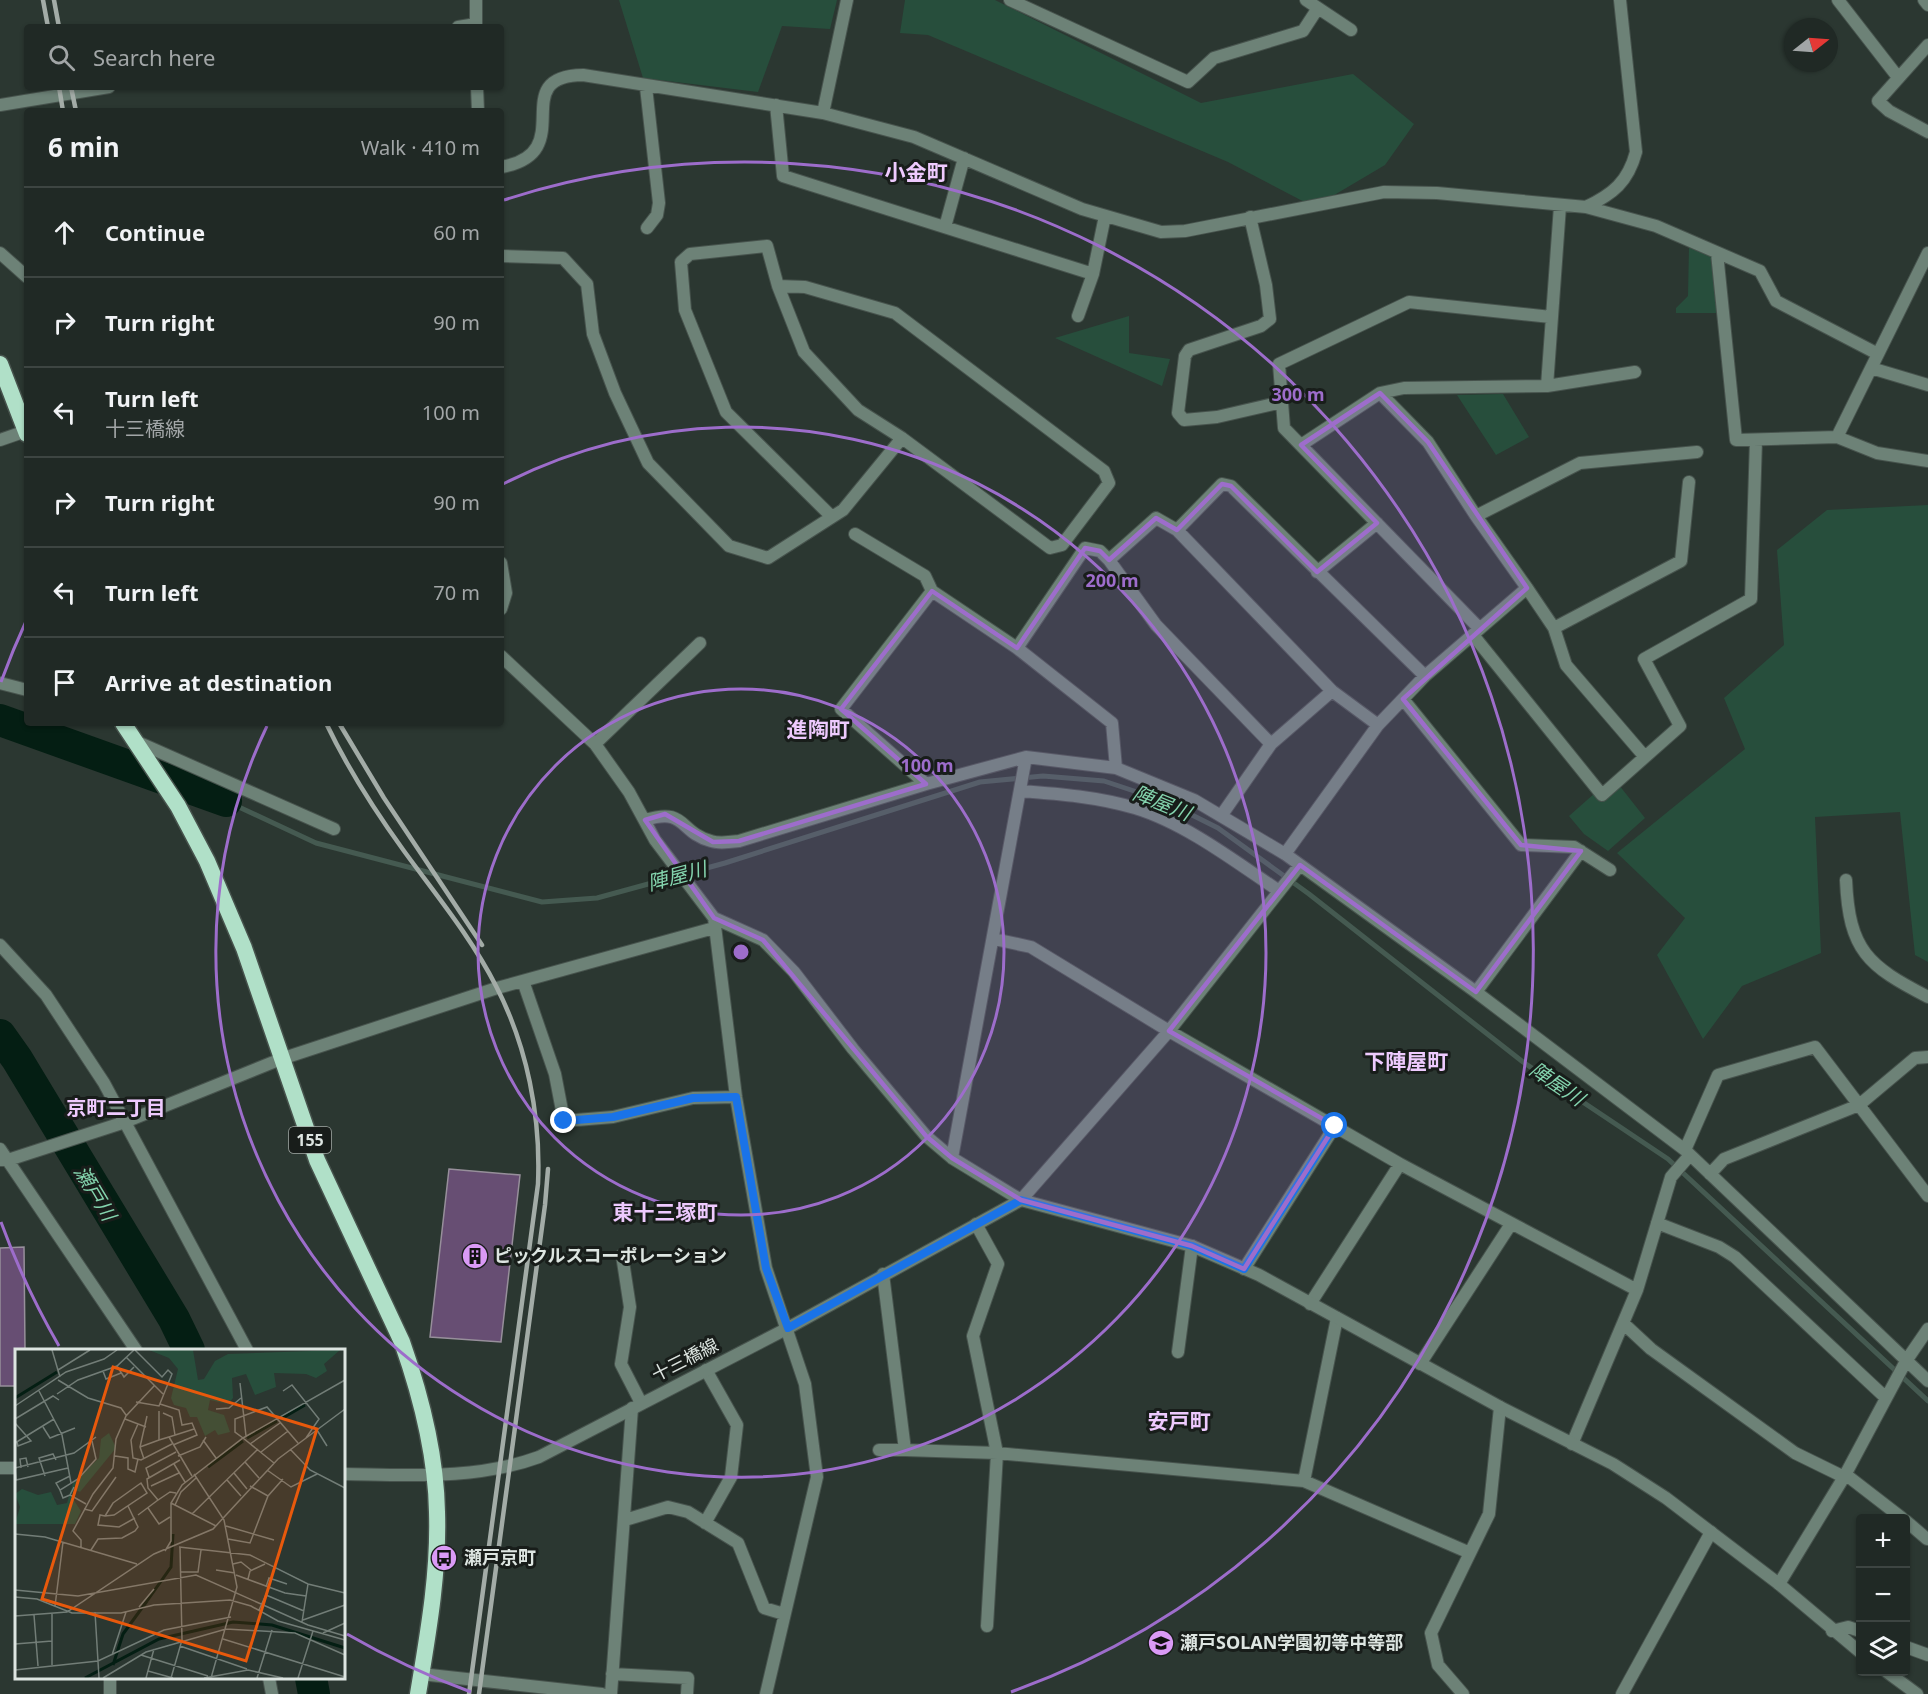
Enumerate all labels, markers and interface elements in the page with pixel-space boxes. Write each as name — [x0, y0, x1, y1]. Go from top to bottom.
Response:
north arrow — [1784, 18, 1838, 72]
search box — [24, 24, 504, 90]
icon: search — [45, 41, 78, 74]
text: Search here — [93, 42, 215, 72]
text: 6 min — [48, 129, 120, 165]
text: Walk · 410 m — [361, 134, 480, 161]
district label: 小金町 — [885, 158, 948, 186]
icon: ahead — [48, 216, 81, 249]
text: Continue — [105, 217, 205, 247]
text: 60 m — [433, 219, 480, 246]
icon: right — [48, 306, 81, 339]
text: Turn right — [105, 307, 215, 337]
text: 90 m — [433, 309, 480, 336]
text: 300 m — [1271, 382, 1325, 406]
text: Turn left — [105, 383, 199, 413]
icon: left — [48, 396, 81, 429]
text: 100 m — [422, 399, 480, 426]
text: 十三橋線 — [105, 415, 185, 442]
icon: right — [48, 486, 81, 519]
text: Turn right — [105, 487, 215, 517]
text: 90 m — [433, 489, 480, 516]
text: 200 m — [1085, 568, 1139, 592]
icon: left — [48, 576, 81, 609]
text: Turn left — [105, 577, 199, 607]
text: 70 m — [433, 579, 480, 606]
icon: arrive — [48, 666, 81, 699]
text: Arrive at destination — [105, 667, 332, 697]
district label: 進陶町 — [787, 715, 850, 743]
text: 100 m — [900, 753, 954, 777]
water label: 陣屋川 — [1129, 779, 1197, 827]
water label: 陣屋川 — [644, 854, 711, 896]
centre of rings — [731, 942, 751, 962]
district label: 下陣屋町 — [1364, 1047, 1448, 1075]
water label: 陣屋川 — [1525, 1056, 1591, 1113]
district label: 京町二丁目 — [66, 1094, 166, 1121]
route end — [550, 1107, 576, 1133]
route start — [1321, 1112, 1347, 1138]
road number: 155 — [289, 1127, 331, 1153]
water label: 瀬戸川 — [68, 1160, 123, 1227]
district label: 東十三塚町 — [613, 1198, 718, 1226]
building icon: ピックルスコーポレーション — [460, 1241, 490, 1271]
place label: ピックルスコーポレーション — [494, 1243, 727, 1267]
street label: 十三橋線 — [647, 1332, 722, 1386]
inset map — [15, 1349, 345, 1679]
district label: 安戸町 — [1148, 1407, 1211, 1435]
map controls — [1856, 1514, 1910, 1676]
button: + — [1856, 1514, 1910, 1568]
bus stop icon: 瀬戸京町 — [429, 1543, 459, 1573]
place label: 瀬戸京町 — [464, 1545, 536, 1569]
button: − — [1856, 1568, 1910, 1622]
button: layers — [1856, 1622, 1910, 1676]
school or university icon: 瀬戸SOLAN学園初等中等部 — [1146, 1628, 1176, 1658]
place label: 瀬戸SOLAN学園初等中等部 — [1180, 1630, 1403, 1654]

